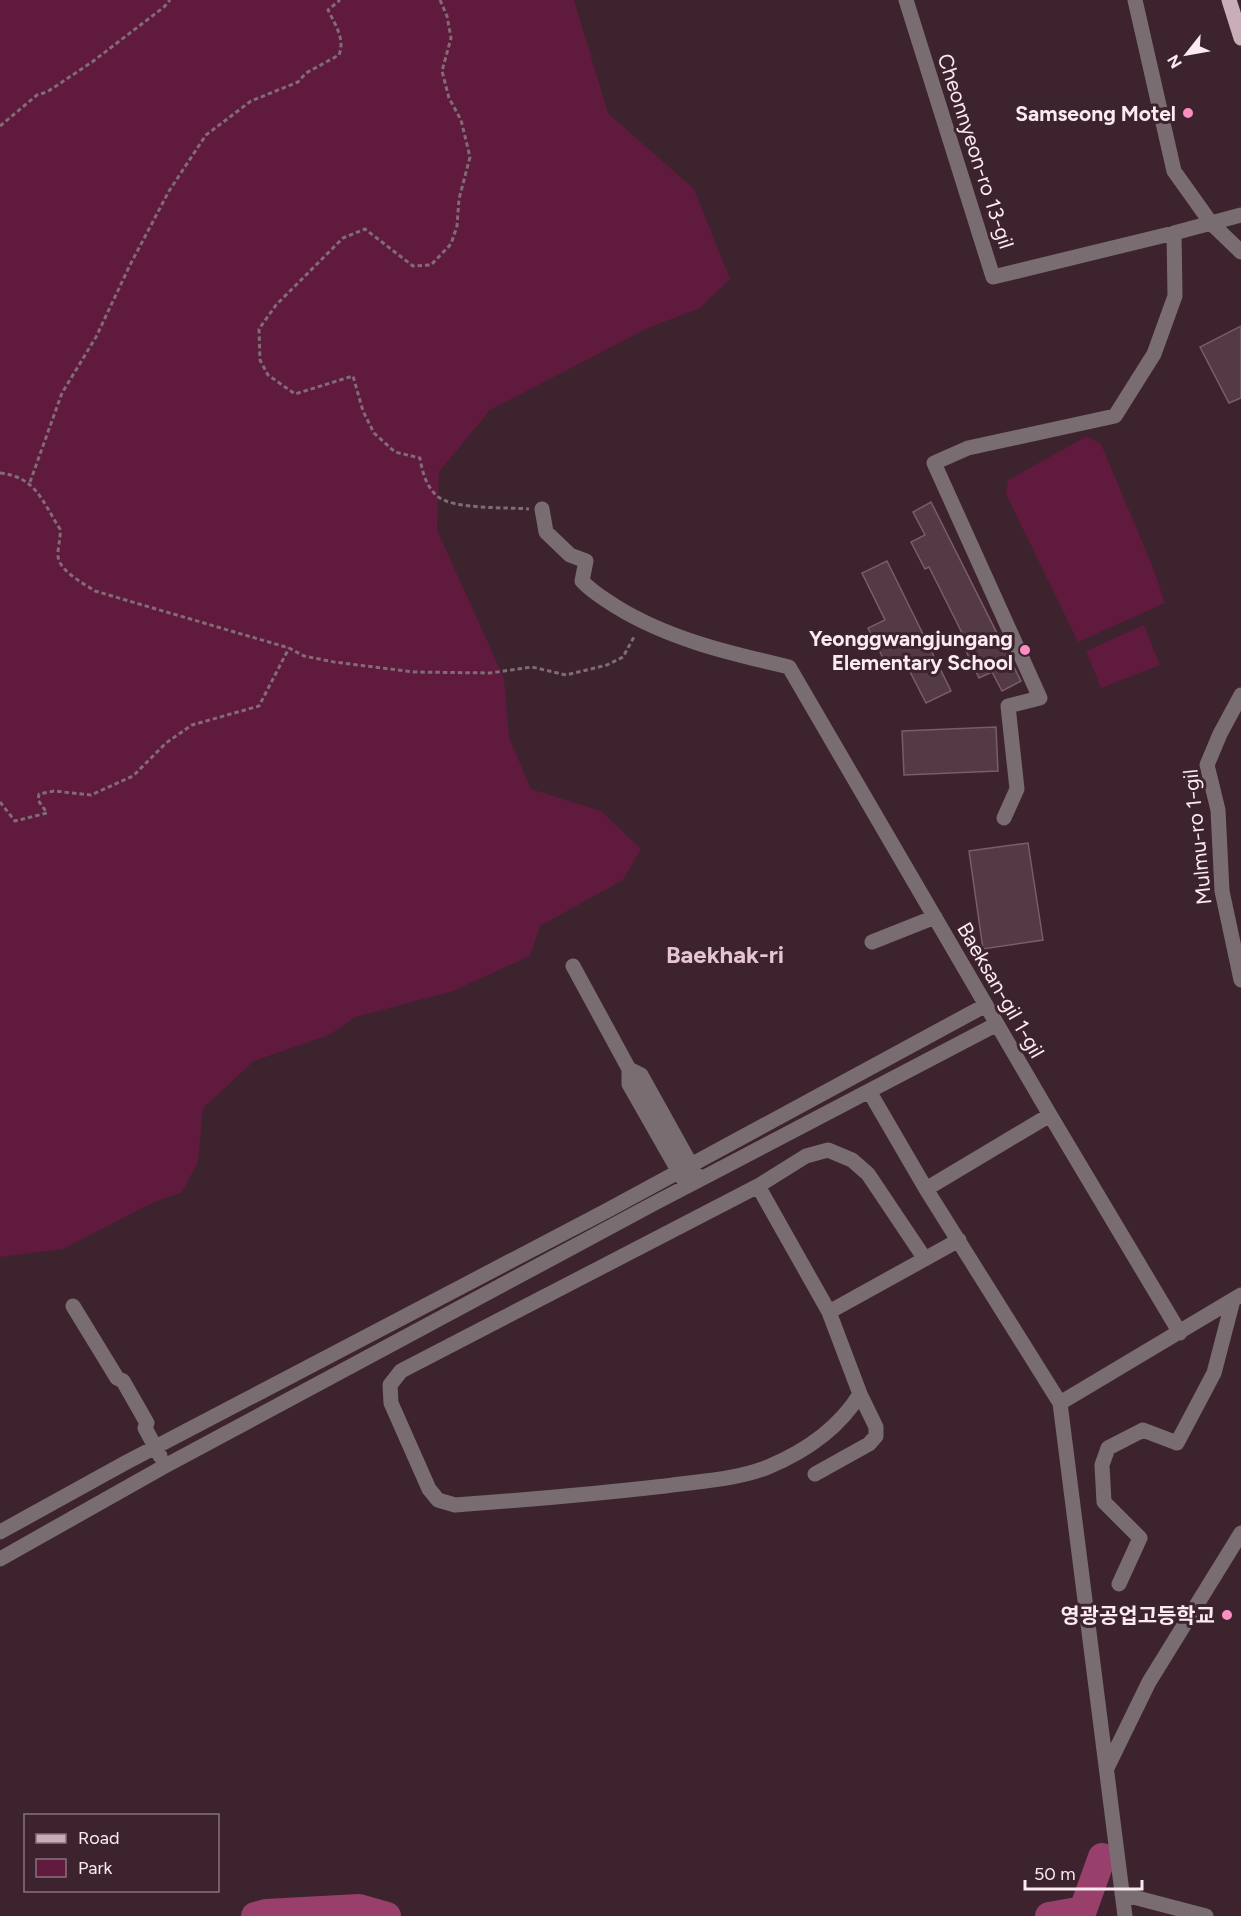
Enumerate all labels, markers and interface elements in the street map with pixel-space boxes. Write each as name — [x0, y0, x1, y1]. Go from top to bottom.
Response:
north arrow — [1157, 24, 1217, 84]
street label: Cheonnyeon-ro 13-gil — [933, 50, 1019, 252]
text: N — [1163, 51, 1186, 72]
place label: Samseong Motel — [1015, 101, 1176, 126]
marker: Samseong Motel — [1181, 106, 1195, 120]
place label: Yeonggwangjungang Elementary School — [809, 626, 1013, 675]
marker: Yeonggwangjungang Elementary School — [1018, 643, 1032, 657]
street label: Mulmu-ro 1-gil — [1177, 768, 1217, 906]
street label: Baeksan-gil 1-gil — [952, 918, 1050, 1062]
district label: Baekhak-ri — [666, 940, 784, 969]
place label: 영광공업고등학교 — [1060, 1603, 1215, 1628]
marker: 영광공업고등학교 — [1220, 1608, 1234, 1622]
legend — [24, 1814, 219, 1892]
text: Road — [78, 1827, 119, 1849]
scale bar — [1025, 1853, 1142, 1891]
text: Park — [78, 1857, 113, 1879]
text: 50 m — [1034, 1863, 1076, 1885]

